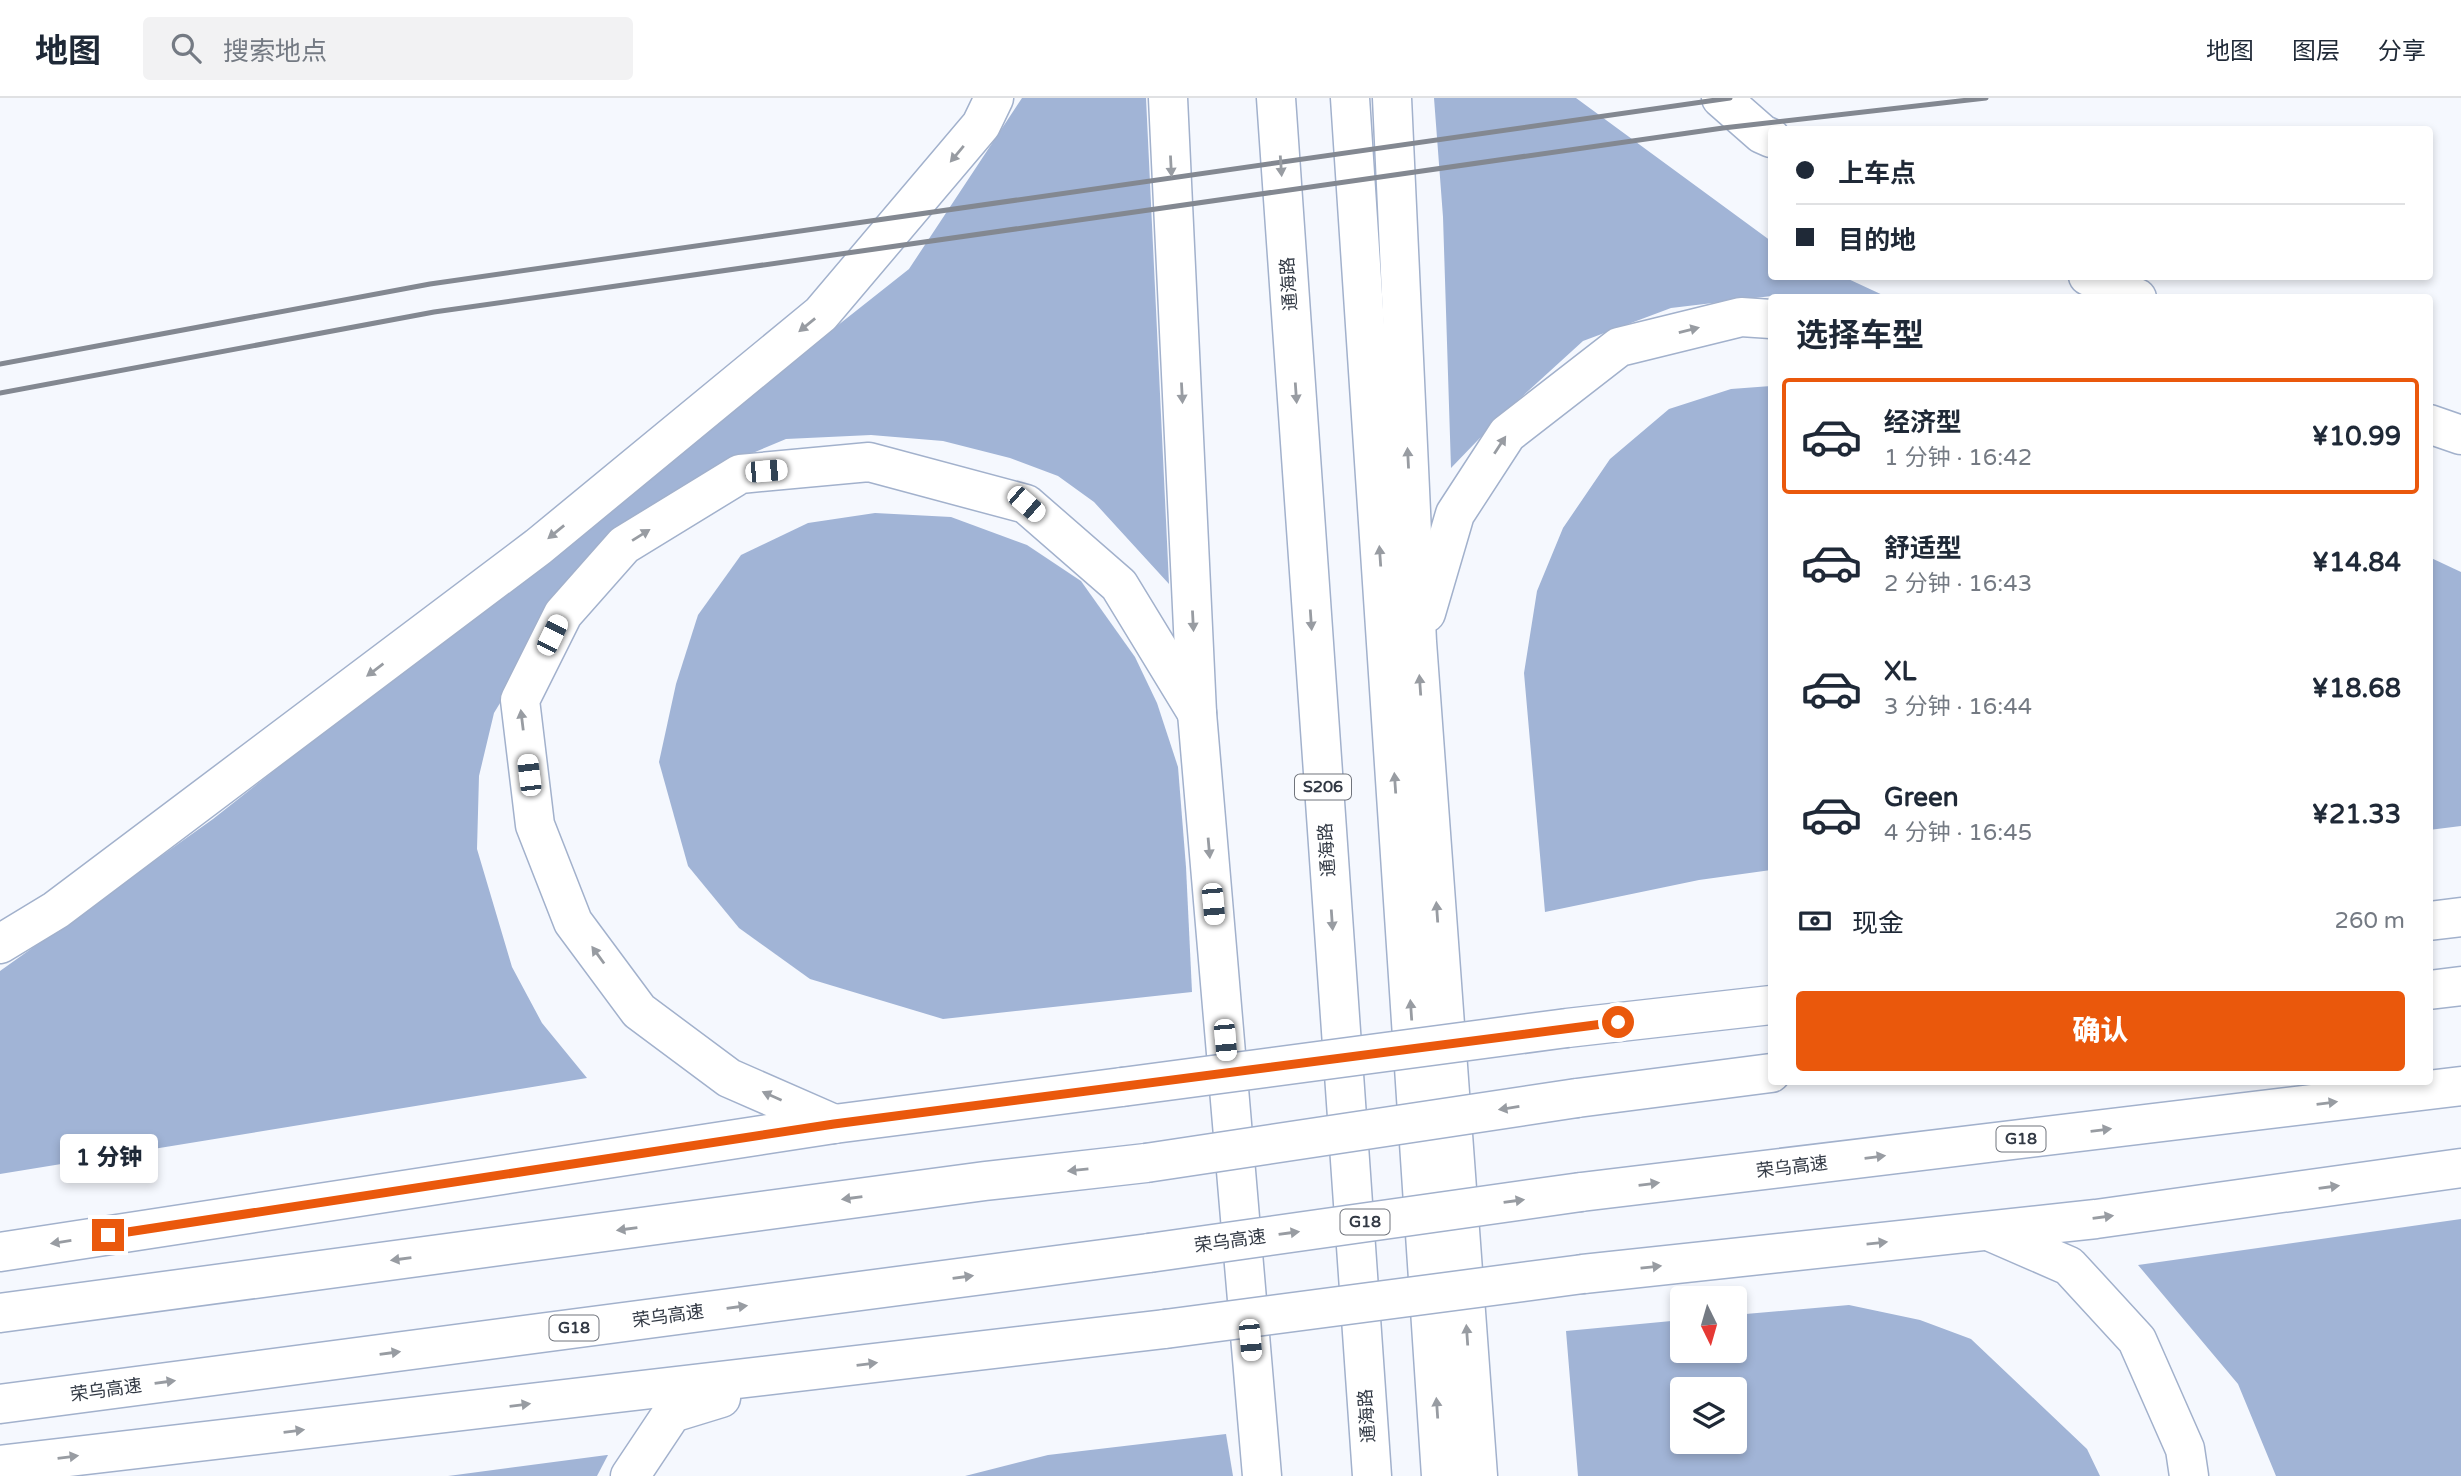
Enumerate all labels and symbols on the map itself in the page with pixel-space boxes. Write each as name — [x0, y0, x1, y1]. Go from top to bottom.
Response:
one-way arrow — [950, 146, 965, 163]
one-way arrow — [1166, 155, 1177, 177]
one-way arrow — [1276, 155, 1287, 177]
street label: 通海路 — [1276, 256, 1302, 312]
one-way arrow — [799, 318, 817, 333]
one-way arrow — [1678, 324, 1700, 335]
one-way arrow — [1291, 382, 1302, 404]
one-way arrow — [1177, 383, 1188, 405]
one-way arrow — [1493, 435, 1506, 455]
one-way arrow — [1403, 447, 1414, 469]
car — [745, 459, 788, 483]
car — [1004, 482, 1049, 526]
one-way arrow — [548, 525, 566, 540]
one-way arrow — [631, 528, 650, 541]
one-way arrow — [1374, 545, 1385, 567]
one-way arrow — [1306, 609, 1317, 631]
one-way arrow — [1187, 610, 1198, 632]
car — [534, 612, 571, 658]
one-way arrow — [366, 663, 384, 677]
one-way arrow — [1414, 674, 1425, 696]
one-way arrow — [517, 708, 528, 730]
car — [517, 753, 542, 797]
one-way arrow — [1390, 772, 1401, 794]
road number: S206 — [1295, 774, 1351, 800]
street label: 通海路 — [1314, 822, 1340, 878]
one-way arrow — [1204, 837, 1215, 859]
car — [1201, 882, 1226, 926]
one-way arrow — [1431, 901, 1442, 923]
one-way arrow — [1327, 910, 1338, 932]
one-way arrow — [590, 947, 605, 965]
one-way arrow — [1405, 999, 1416, 1021]
route start — [1602, 1006, 1634, 1038]
car — [1213, 1018, 1238, 1062]
one-way arrow — [761, 1090, 782, 1101]
one-way arrow — [2316, 1097, 2338, 1108]
one-way arrow — [1498, 1103, 1520, 1114]
one-way arrow — [2090, 1124, 2112, 1135]
road number: G18 — [1996, 1126, 2046, 1152]
callout: 1 分钟 — [59, 1134, 157, 1182]
one-way arrow — [1864, 1151, 1886, 1162]
street label: 荣乌高速 — [1755, 1152, 1829, 1182]
one-way arrow — [1067, 1165, 1089, 1176]
one-way arrow — [1638, 1178, 1660, 1189]
one-way arrow — [2318, 1181, 2340, 1192]
one-way arrow — [841, 1193, 863, 1204]
one-way arrow — [1503, 1196, 1525, 1207]
road number: G18 — [1340, 1210, 1390, 1234]
one-way arrow — [2092, 1212, 2114, 1223]
route end — [92, 1219, 124, 1251]
one-way arrow — [616, 1223, 638, 1234]
street label: 荣乌高速 — [1193, 1225, 1267, 1257]
one-way arrow — [1278, 1227, 1300, 1238]
one-way arrow — [50, 1237, 72, 1248]
one-way arrow — [1866, 1237, 1888, 1248]
one-way arrow — [390, 1253, 412, 1264]
one-way arrow — [1640, 1262, 1662, 1273]
one-way arrow — [952, 1272, 974, 1283]
north arrow — [1670, 1286, 1746, 1363]
street label: 荣乌高速 — [631, 1300, 705, 1332]
one-way arrow — [727, 1301, 749, 1312]
road number: G18 — [550, 1316, 598, 1340]
car — [1238, 1318, 1263, 1362]
one-way arrow — [1462, 1323, 1473, 1345]
one-way arrow — [380, 1347, 402, 1358]
one-way arrow — [857, 1358, 879, 1369]
street label: 荣乌高速 — [69, 1374, 143, 1406]
one-way arrow — [154, 1377, 176, 1388]
street label: 通海路 — [1354, 1388, 1380, 1444]
one-way arrow — [1431, 1397, 1442, 1419]
one-way arrow — [509, 1399, 531, 1410]
one-way arrow — [283, 1425, 305, 1436]
one-way arrow — [57, 1452, 79, 1463]

